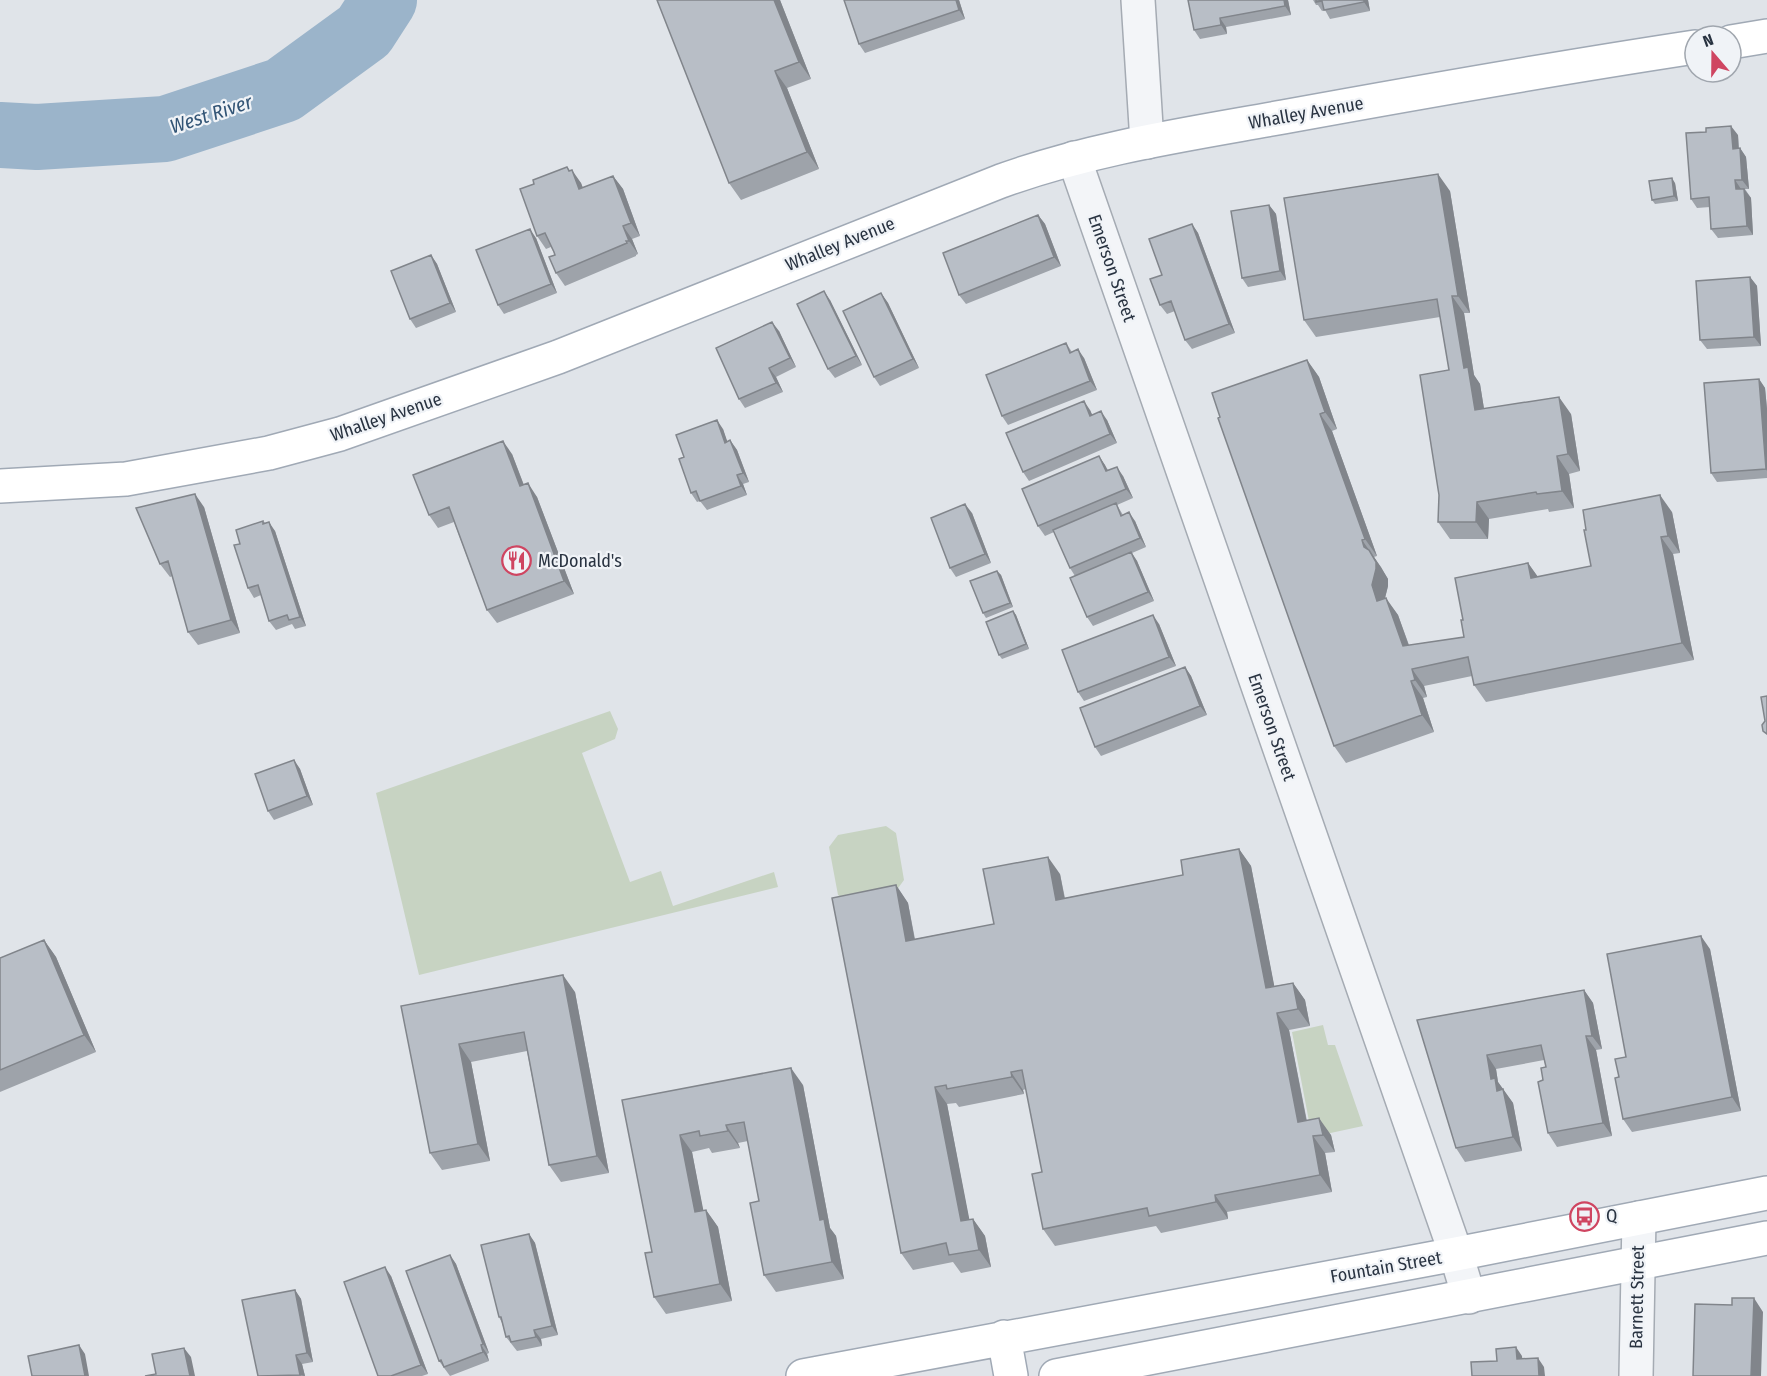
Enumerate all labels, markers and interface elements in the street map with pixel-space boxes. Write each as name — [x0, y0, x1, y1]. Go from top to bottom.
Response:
north arrow — [1683, 24, 1743, 84]
text: N — [1700, 30, 1716, 51]
water label: West River — [167, 89, 256, 139]
street label: Whalley Avenue — [1247, 92, 1365, 134]
street label: Emerson Street — [1083, 211, 1141, 325]
street label: Whalley Avenue — [782, 212, 898, 276]
street label: Whalley Avenue — [327, 388, 445, 446]
restaurant icon: McDonald's — [501, 545, 533, 577]
place label: McDonald's — [538, 550, 622, 572]
street label: Emerson Street — [1243, 670, 1301, 784]
bus stop icon: Q — [1569, 1200, 1601, 1232]
place label: Q — [1606, 1205, 1617, 1227]
street label: Barnett Street — [1625, 1245, 1649, 1349]
street label: Fountain Street — [1329, 1246, 1444, 1288]

